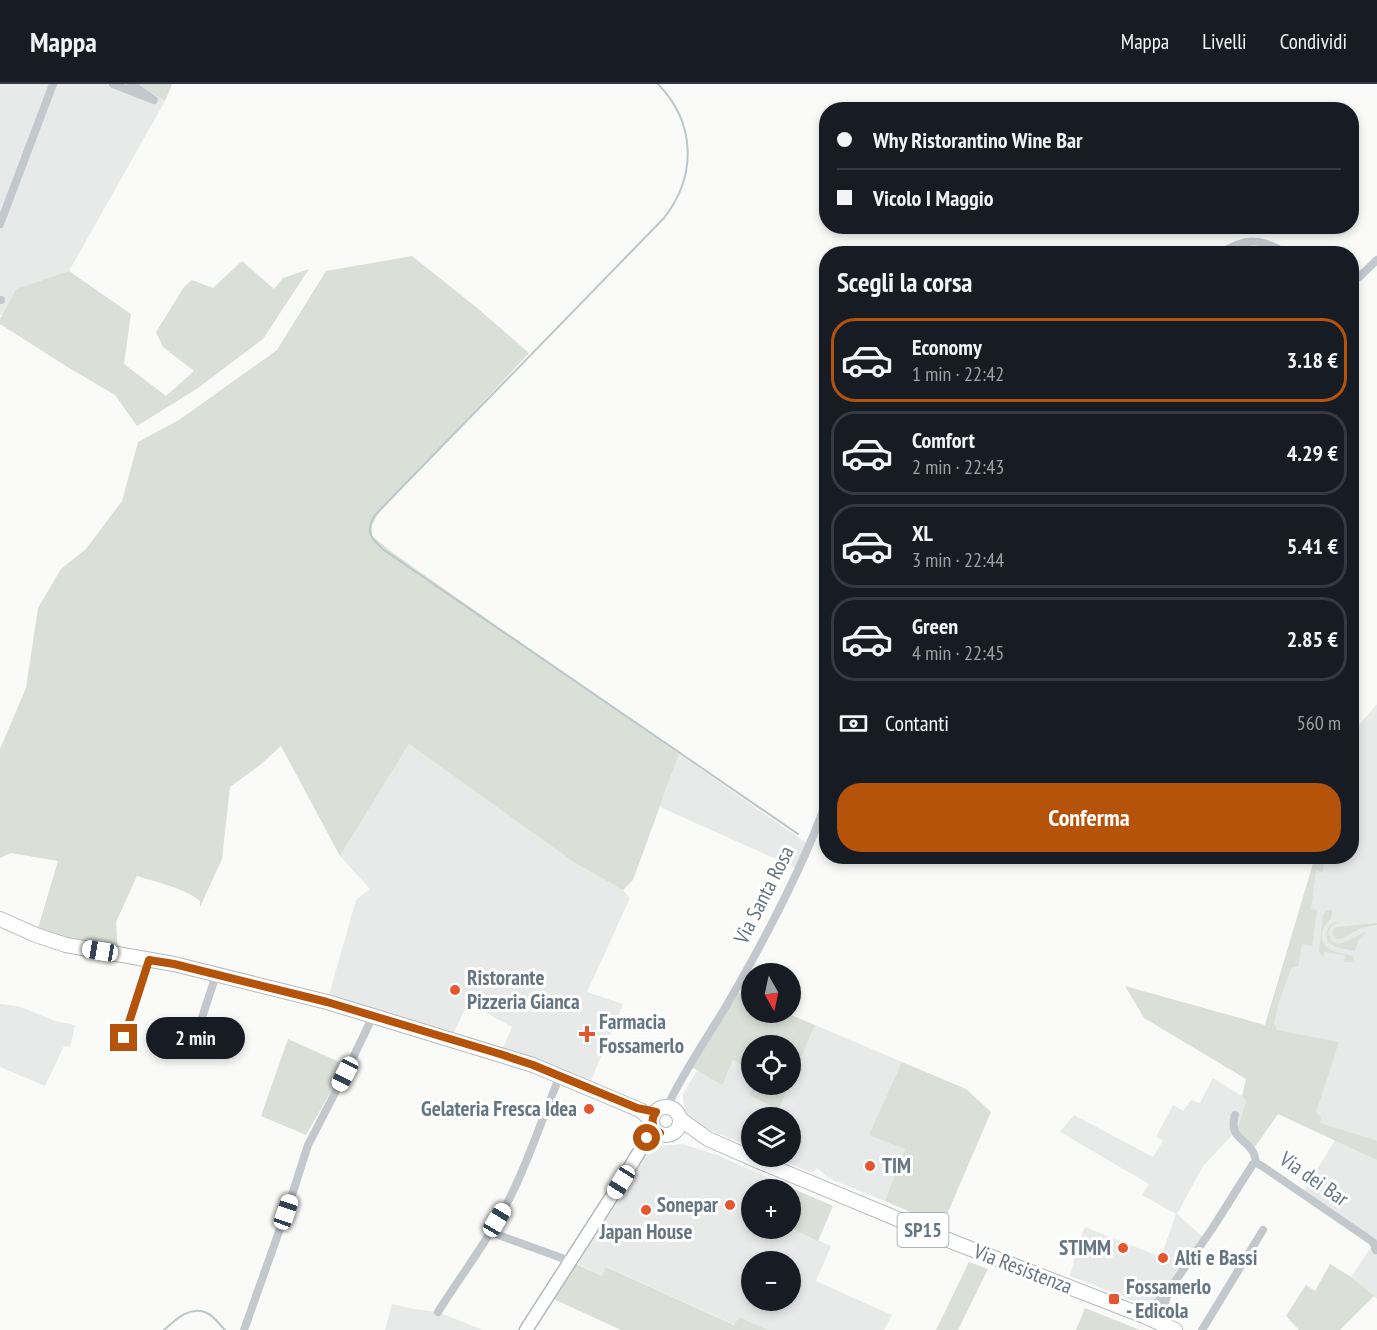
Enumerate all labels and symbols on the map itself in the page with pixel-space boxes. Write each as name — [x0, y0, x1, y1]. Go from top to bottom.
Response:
street label: Via Santa Rosa — [727, 841, 800, 949]
car — [81, 939, 119, 963]
north arrow — [741, 963, 801, 1023]
place label: Ristorante Pizzeria Gianca — [467, 964, 580, 1015]
marker: Ristorante Pizzeria Gianca — [448, 983, 462, 997]
place label: Farmacia Fossamerlo — [599, 1008, 684, 1059]
callout: 2 min — [145, 1017, 244, 1059]
route end — [110, 1024, 137, 1051]
marker: Farmacia Fossamerlo — [580, 1027, 594, 1041]
car — [329, 1054, 361, 1094]
place label: Gelateria Fresca Idea — [421, 1095, 577, 1122]
marker: Gelateria Fresca Idea — [582, 1102, 596, 1116]
route start — [633, 1124, 660, 1151]
street label: Via dei Bar — [1274, 1145, 1354, 1212]
place label: TIM — [882, 1152, 911, 1179]
marker: TIM — [863, 1159, 877, 1173]
car — [604, 1162, 638, 1202]
place label: Sonepar — [657, 1191, 719, 1218]
car — [272, 1192, 300, 1232]
marker: Sonepar — [723, 1198, 737, 1212]
car — [480, 1200, 514, 1240]
marker: Japan House — [639, 1203, 653, 1217]
road number: SP15 — [898, 1213, 948, 1247]
place label: Japan House — [599, 1218, 692, 1245]
place label: STIMM — [1059, 1234, 1111, 1261]
street label: Via Resistenza — [969, 1237, 1076, 1300]
marker: STIMM — [1116, 1241, 1130, 1255]
place label: Alti e Bassi — [1174, 1244, 1257, 1271]
marker: Alti e Bassi — [1156, 1251, 1170, 1265]
place label: Fossamerlo - Edicola — [1126, 1273, 1211, 1324]
marker: Fossamerlo - Edicola — [1107, 1292, 1121, 1306]

